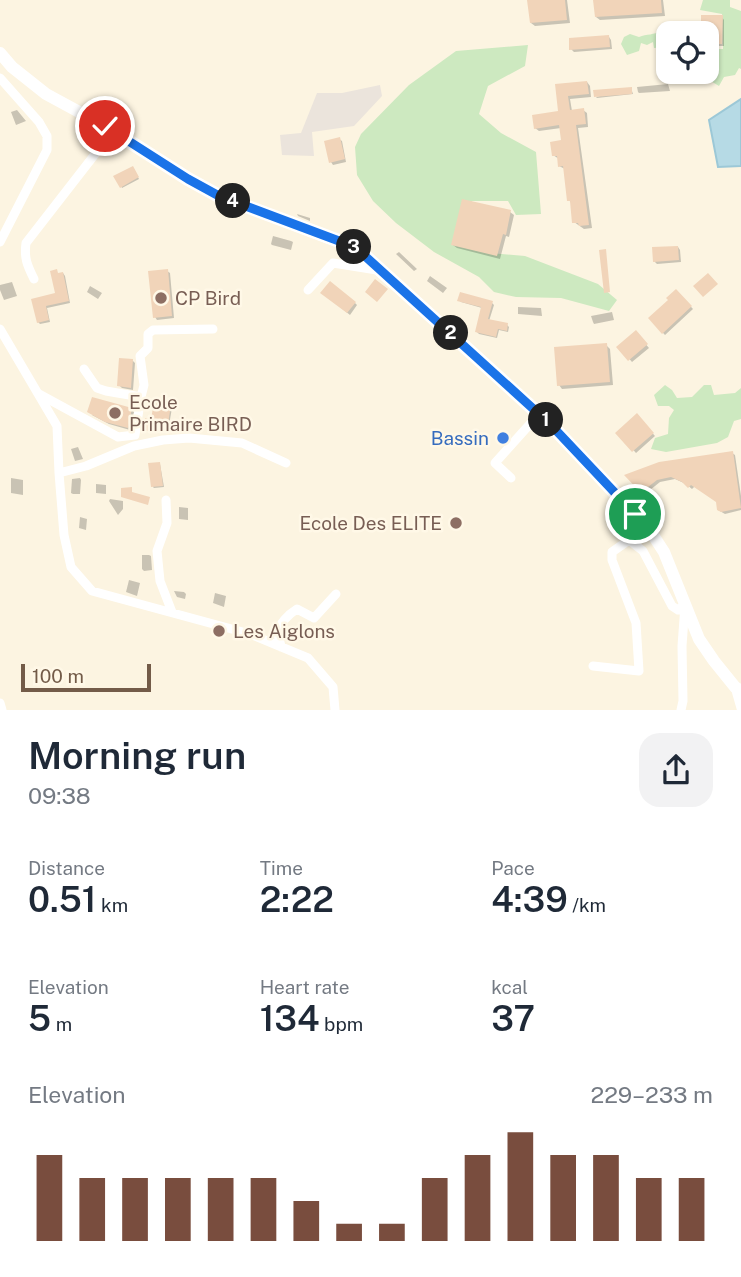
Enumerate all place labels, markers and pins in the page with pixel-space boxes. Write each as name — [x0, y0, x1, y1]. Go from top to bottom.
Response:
pin — [75, 96, 135, 156]
pin: 4 — [216, 184, 250, 218]
pin: 3 — [336, 230, 372, 264]
place label: CP Bird — [175, 287, 241, 309]
marker: CP Bird — [153, 290, 169, 306]
pin: 2 — [434, 316, 468, 350]
place label: Ecole Primaire BIRD — [129, 391, 252, 435]
pin: 1 — [528, 402, 564, 438]
marker: Ecole Primaire BIRD — [107, 405, 123, 421]
place label: Bassin — [431, 427, 489, 449]
marker: Bassin — [495, 430, 511, 446]
pin — [605, 484, 665, 544]
place label: Ecole Des ELITE — [299, 512, 442, 534]
marker: Ecole Des ELITE — [448, 515, 464, 531]
place label: Les Aiglons — [233, 620, 335, 642]
marker: Les Aiglons — [211, 623, 227, 639]

